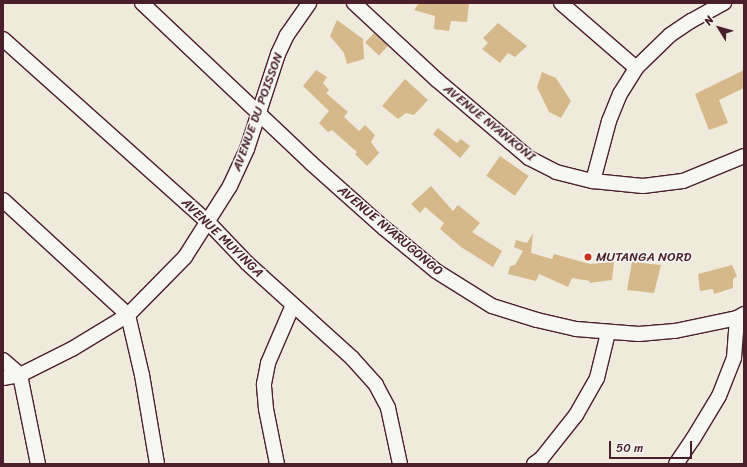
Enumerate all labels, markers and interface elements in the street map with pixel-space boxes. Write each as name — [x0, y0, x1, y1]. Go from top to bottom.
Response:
north arrow — [699, 8, 739, 48]
text: N — [699, 12, 719, 29]
street label: AVENUE DU POISSON — [229, 51, 287, 173]
street label: AVENUE NYANKONI — [440, 82, 538, 164]
street label: AVENUE NYARUGONGO — [334, 182, 446, 280]
street label: AVENUE MUYINGA — [178, 195, 266, 281]
place label: MUTANGA NORD — [596, 249, 691, 265]
marker: MUTANGA NORD — [583, 252, 593, 262]
scale bar — [611, 433, 694, 459]
text: 50 m — [616, 437, 643, 459]

